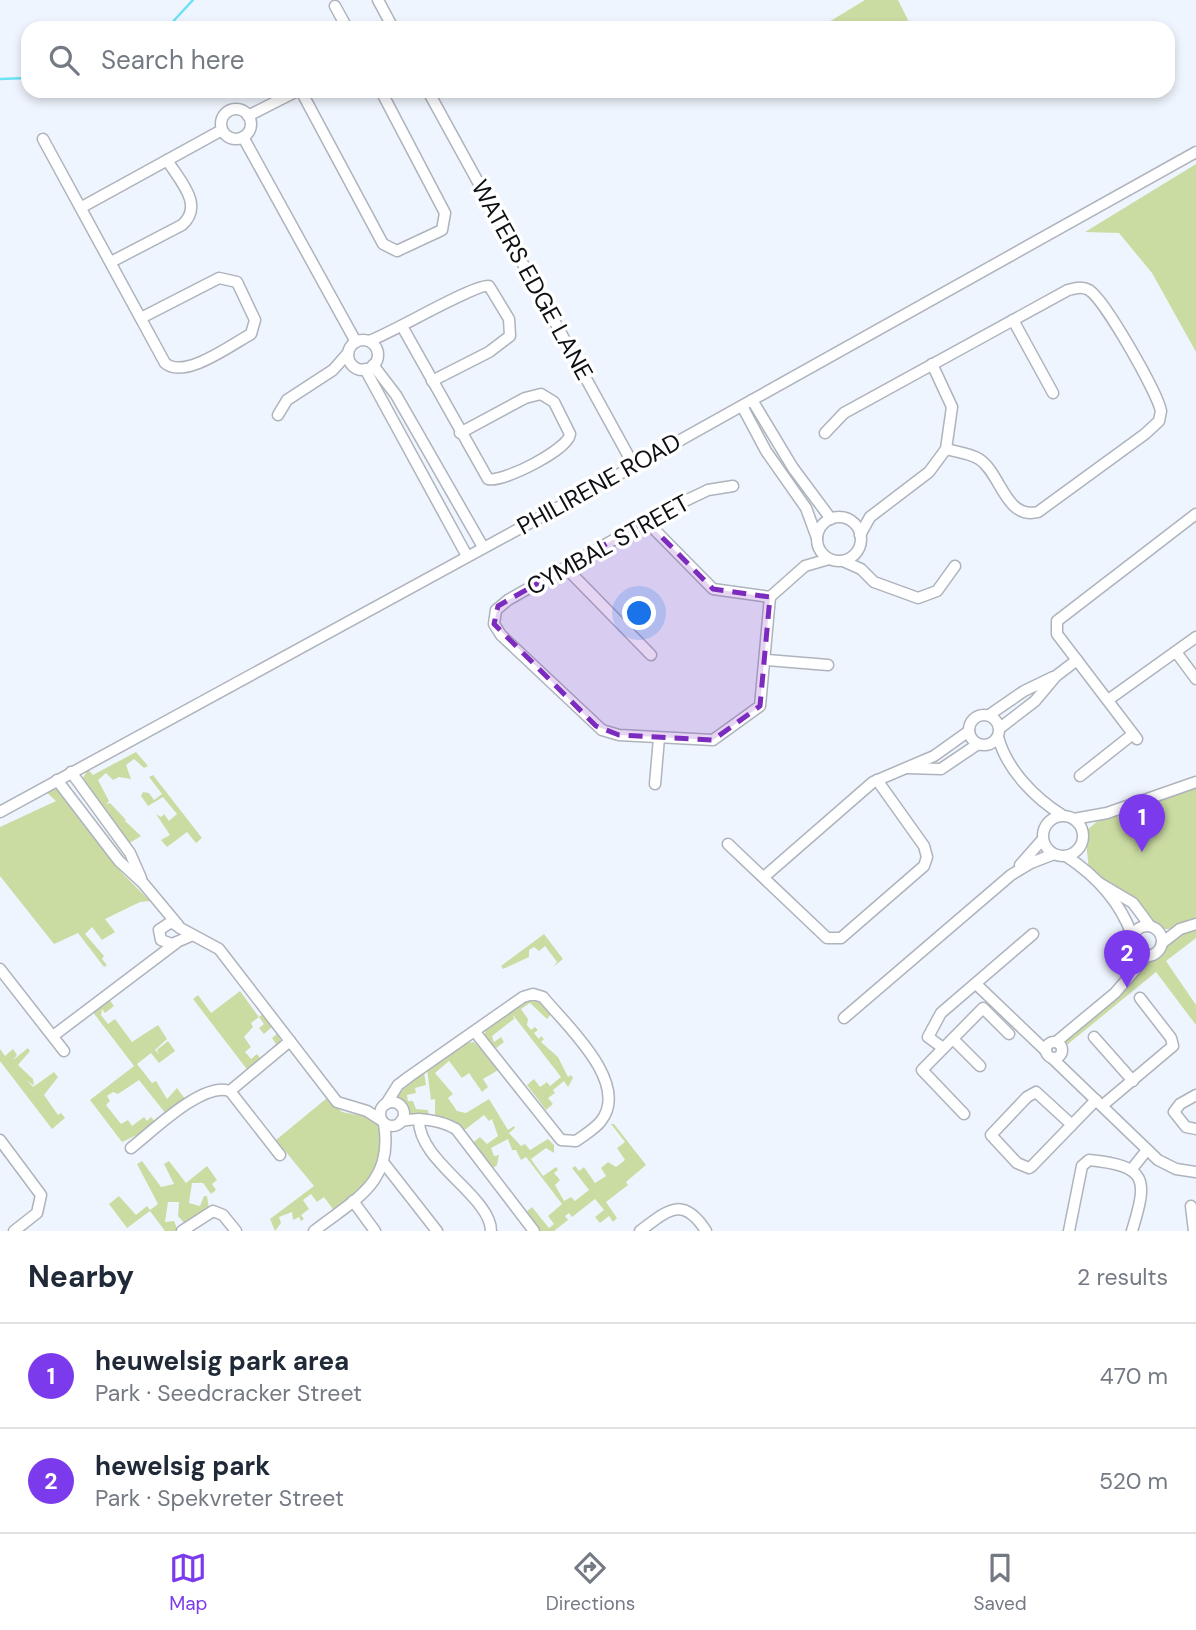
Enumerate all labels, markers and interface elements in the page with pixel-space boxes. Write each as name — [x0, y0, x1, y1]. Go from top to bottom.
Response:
search box — [21, 21, 1175, 98]
icon: search — [45, 41, 83, 79]
text: Search here — [101, 43, 244, 77]
street label: WATERS EDGE LANE — [465, 174, 600, 385]
street label: PHILIRENE ROAD — [511, 426, 686, 541]
street label: CYMBAL STREET — [521, 487, 695, 602]
your location — [622, 596, 656, 630]
pin: 1 — [1119, 794, 1165, 852]
pin: 2 — [1104, 930, 1150, 988]
text: Nearby — [28, 1257, 134, 1296]
text: 2 results — [1077, 1262, 1168, 1292]
text: heuwelsig park area — [95, 1344, 349, 1378]
text: 1 — [47, 1361, 55, 1391]
text: 470 m — [1100, 1361, 1168, 1391]
text: Park · Seedcracker Street — [95, 1378, 362, 1408]
text: hewelsig park — [95, 1449, 270, 1483]
text: 2 — [44, 1466, 58, 1496]
text: 520 m — [1099, 1466, 1168, 1496]
text: Park · Spekvreter Street — [95, 1483, 344, 1513]
tab: Map — [169, 1549, 207, 1616]
tab: Directions — [546, 1549, 635, 1616]
tab: Saved — [974, 1549, 1027, 1616]

